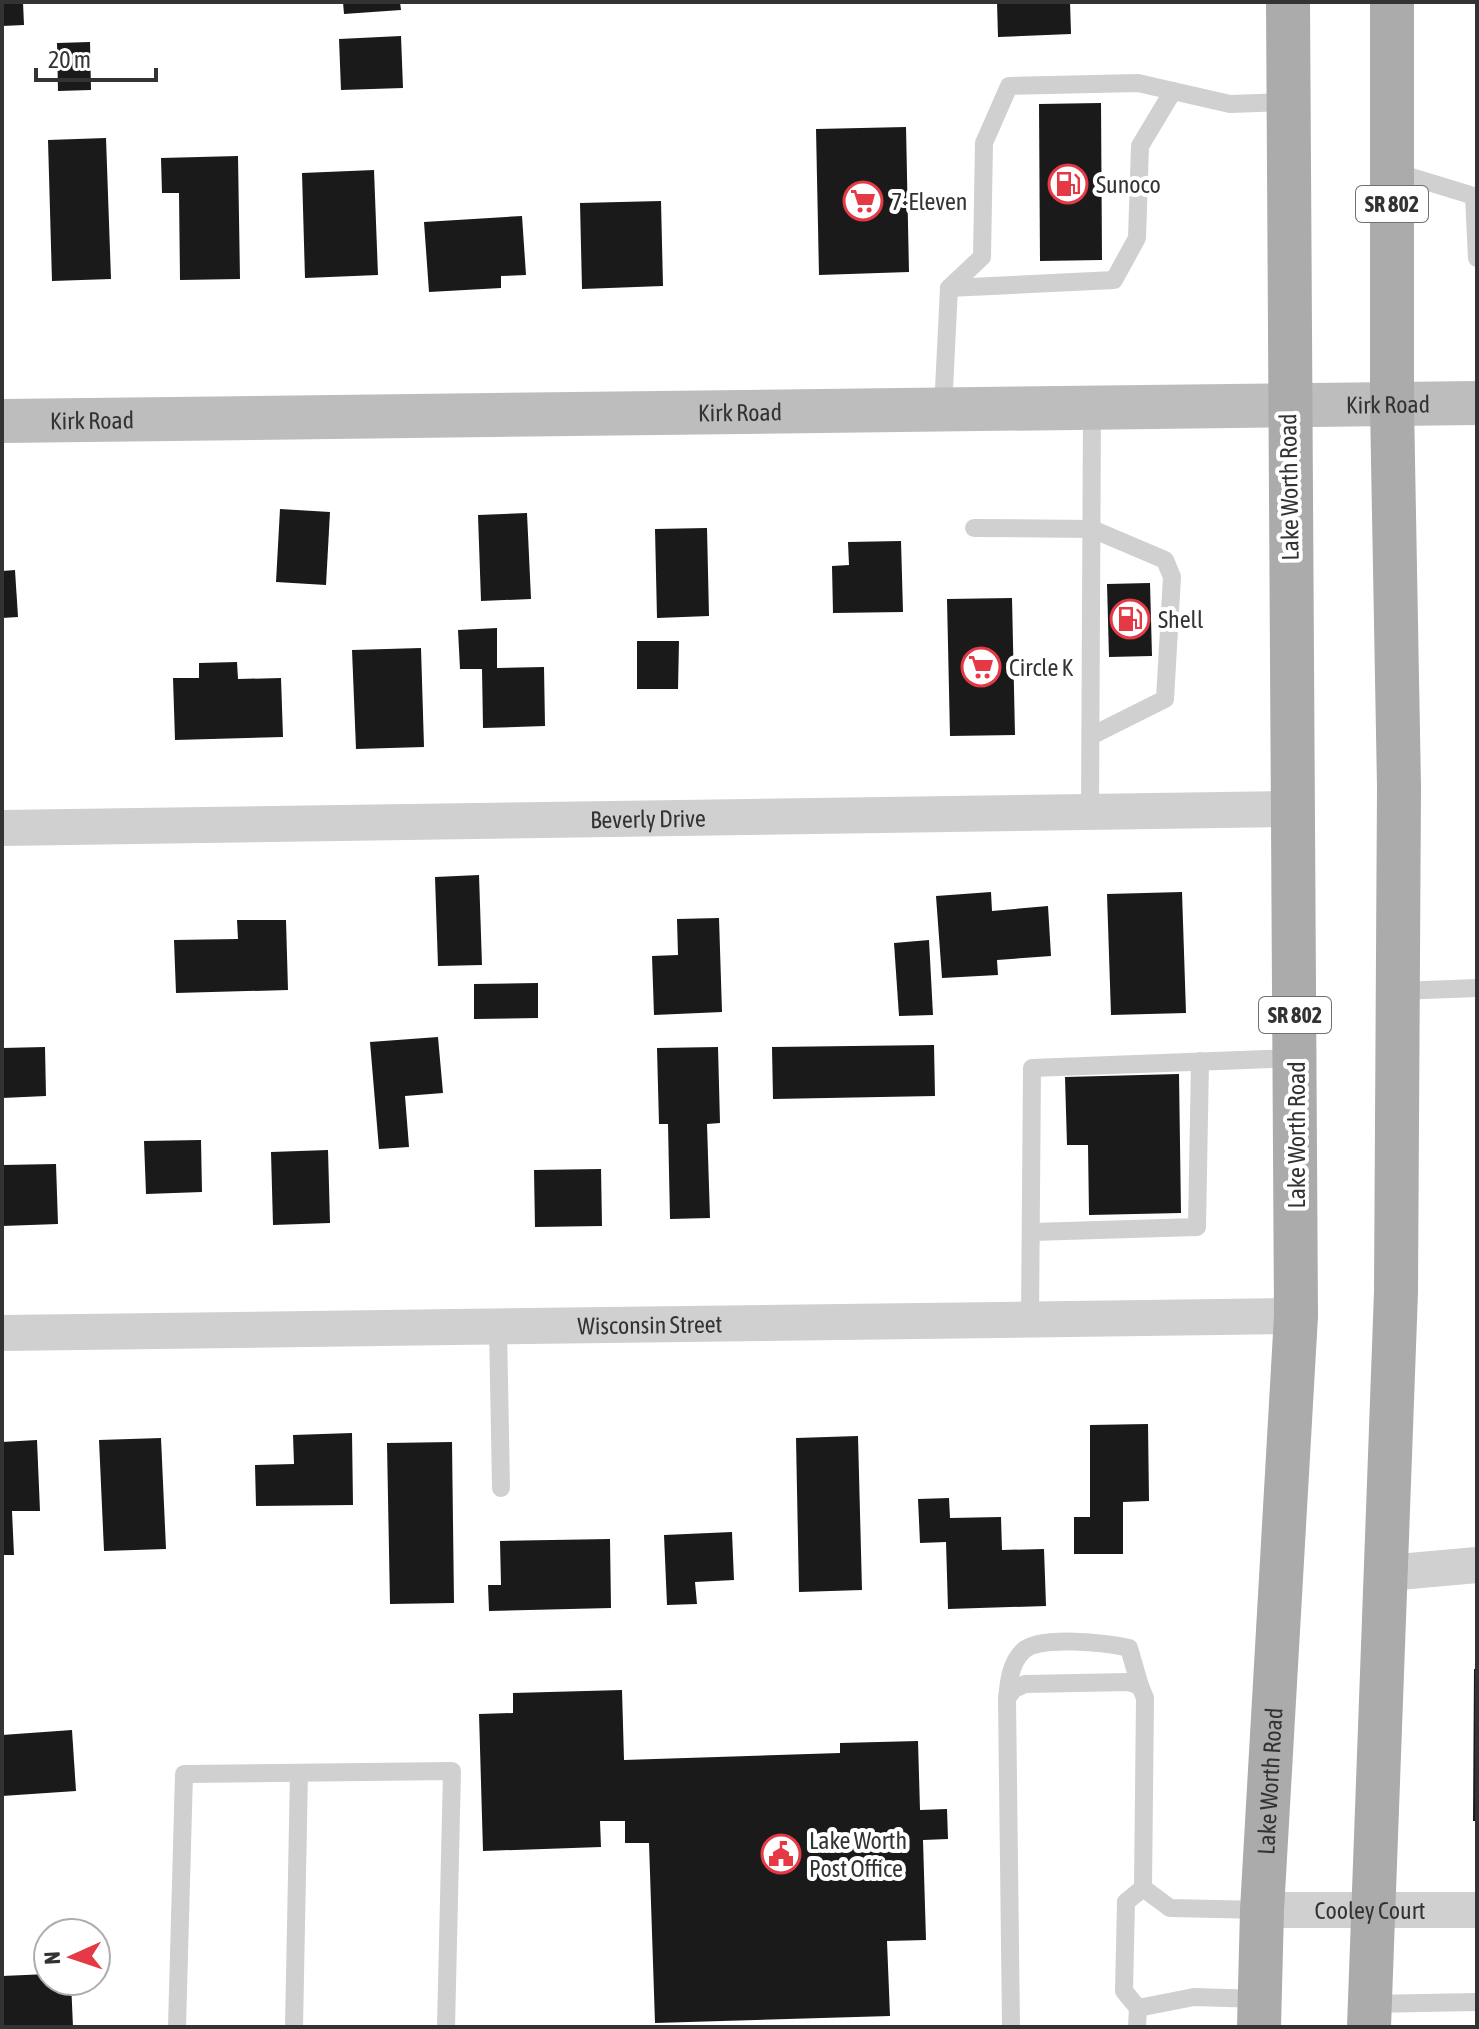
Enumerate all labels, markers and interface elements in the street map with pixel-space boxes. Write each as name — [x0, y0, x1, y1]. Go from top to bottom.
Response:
scale bar — [36, 32, 156, 82]
text: 20 m — [48, 46, 91, 73]
fuel station icon: Sunoco — [1047, 163, 1089, 205]
place label: Sunoco — [1096, 171, 1161, 198]
supermarket icon: 7-Eleven — [842, 180, 884, 222]
road number: SR 802 — [1356, 186, 1428, 222]
place label: 7-Eleven — [891, 188, 967, 215]
street label: Kirk Road — [1346, 390, 1430, 418]
street label: Kirk Road — [698, 398, 782, 426]
street label: Kirk Road — [50, 406, 134, 434]
street label: Lake Worth Road — [1274, 413, 1304, 561]
fuel station icon: Shell — [1109, 598, 1151, 640]
place label: Shell — [1158, 606, 1204, 633]
supermarket icon: Circle K — [960, 646, 1002, 688]
place label: Circle K — [1009, 654, 1074, 681]
street label: Beverly Drive — [590, 804, 706, 833]
road number: SR 802 — [1259, 997, 1331, 1033]
street label: Lake Worth Road — [1283, 1061, 1310, 1209]
street label: Wisconsin Street — [577, 1310, 723, 1339]
street label: Lake Worth Road — [1252, 1707, 1287, 1856]
place label: Lake Worth Post Office — [809, 1827, 907, 1882]
public building icon: Lake Worth Post Office — [760, 1833, 802, 1875]
street label: Cooley Court — [1315, 1897, 1425, 1924]
north arrow — [32, 1917, 112, 1997]
text: N — [39, 1951, 65, 1965]

